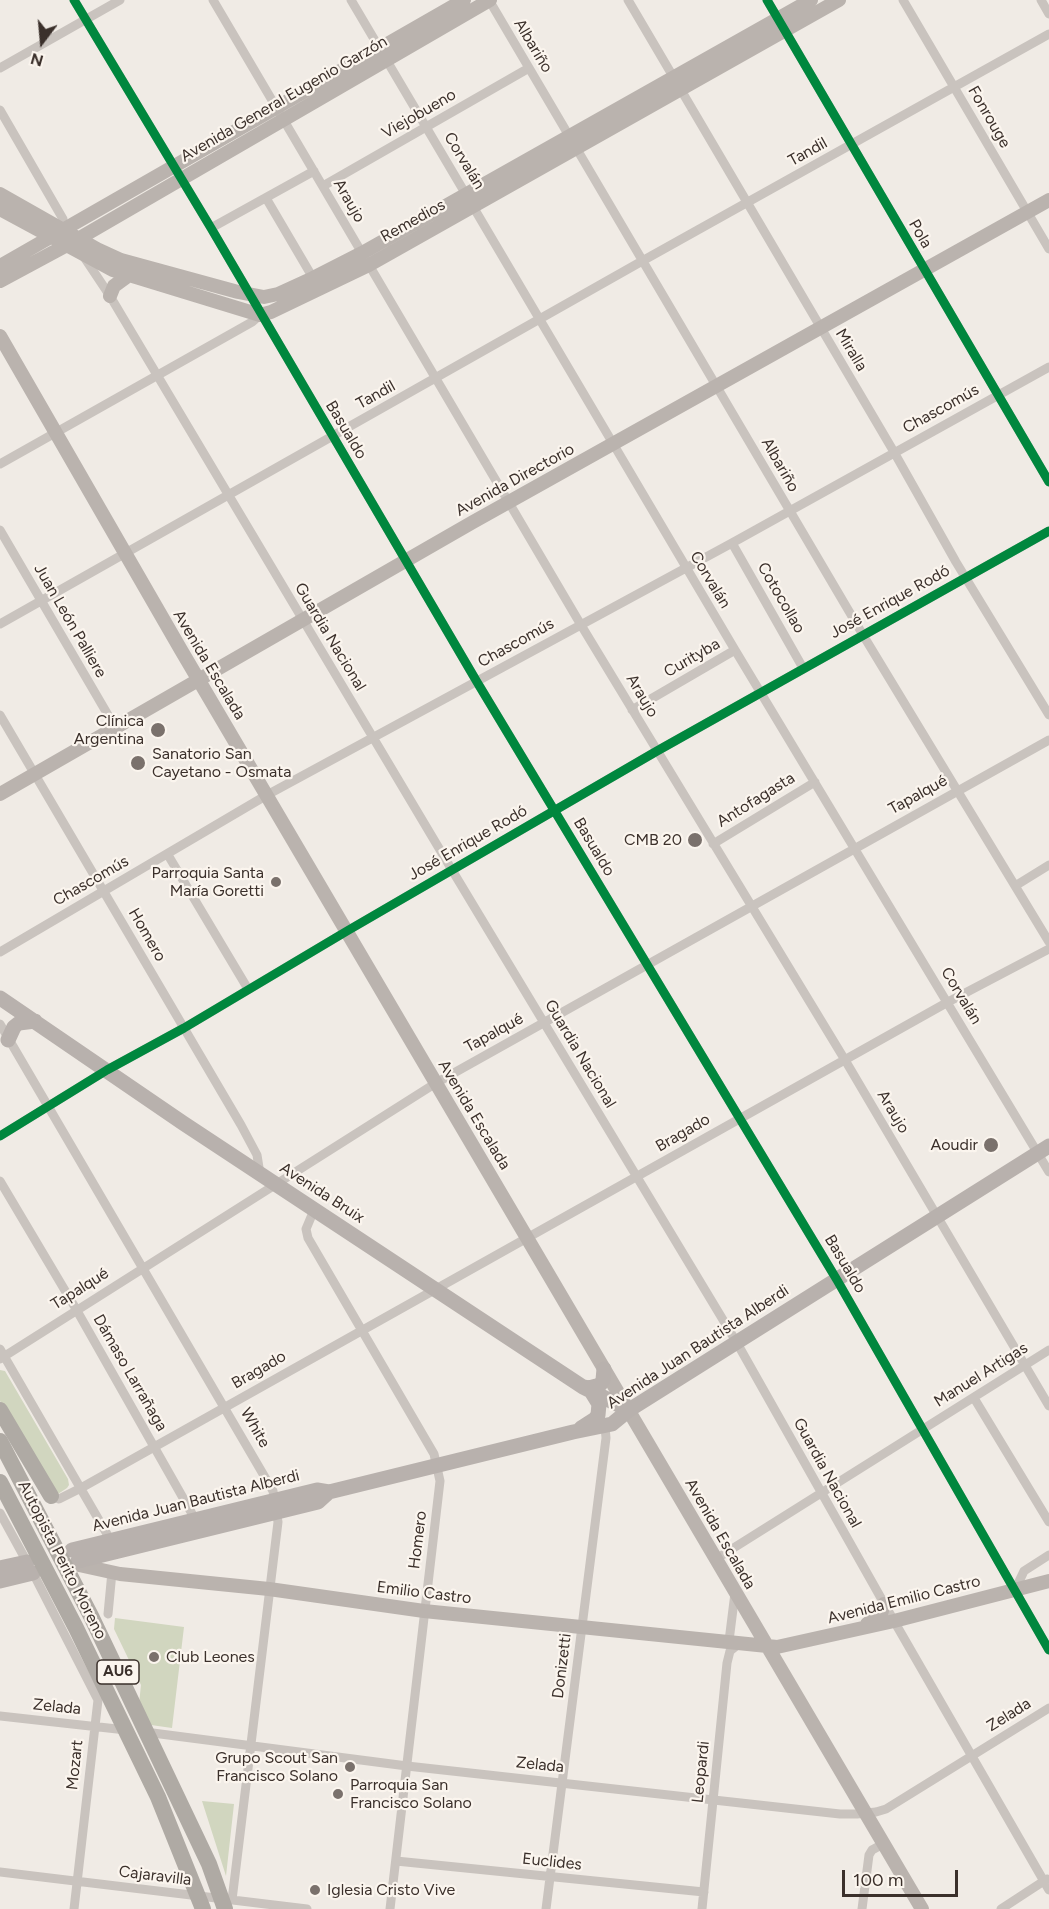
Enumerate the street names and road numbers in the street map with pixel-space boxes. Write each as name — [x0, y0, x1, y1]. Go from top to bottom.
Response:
street label: Albariño — [510, 16, 556, 76]
street label: Avenida General Eugenio Garzón — [177, 32, 391, 166]
street label: Fonrouge — [964, 83, 1014, 151]
street label: Viejobueno — [379, 85, 459, 143]
street label: Corvalán — [440, 129, 488, 193]
street label: Tandil — [785, 134, 831, 170]
street label: Araujo — [329, 176, 369, 226]
street label: Remedios — [377, 195, 449, 247]
street label: Pola — [904, 216, 936, 252]
street label: Miralla — [831, 325, 871, 375]
street label: Tandil — [353, 377, 399, 413]
street label: Chascomús — [900, 380, 982, 438]
street label: Basualdo — [321, 397, 371, 463]
street label: Albariño — [757, 435, 803, 495]
street label: Avenida Directorio — [452, 439, 578, 521]
street label: Corvalán — [686, 548, 734, 612]
street label: Cotocollao — [753, 559, 809, 637]
street label: Juan León Palliere — [30, 561, 110, 681]
street label: José Enrique Rodó — [827, 561, 953, 643]
street label: Guardia Nacional — [290, 579, 370, 695]
street label: Avenida Escalada — [169, 607, 249, 723]
street label: Chascomús — [475, 614, 557, 672]
street label: Curityba — [661, 634, 723, 682]
street label: Araujo — [622, 671, 662, 721]
street label: Antofagasta — [713, 768, 799, 832]
street label: Tapalqué — [885, 771, 951, 819]
street label: José Enrique Rodó — [405, 801, 531, 885]
street label: Basualdo — [569, 814, 619, 880]
street label: Chascomús — [50, 852, 132, 910]
street label: Homero — [124, 905, 170, 965]
street label: Corvalán — [937, 964, 985, 1028]
street label: Guardia Nacional — [540, 996, 620, 1112]
street label: Tapalqué — [461, 1009, 527, 1057]
street label: Avenida Escalada — [434, 1057, 514, 1173]
street label: Araujo — [873, 1087, 913, 1137]
street label: Bragado — [652, 1110, 714, 1156]
street label: Avenida Bruix — [276, 1159, 368, 1227]
street label: Basualdo — [820, 1231, 870, 1297]
street label: Tapalqué — [48, 1264, 112, 1314]
street label: Avenida Juan Bautista Alberdi — [603, 1281, 793, 1413]
street label: Dámaso Larrañaga — [89, 1311, 171, 1435]
street label: Manuel Artigas — [931, 1339, 1031, 1411]
street label: Bragado — [228, 1347, 290, 1393]
street label: White — [236, 1405, 274, 1451]
street label: Guardia Nacional — [789, 1415, 865, 1531]
street label: Avenida Juan Bautista Alberdi — [90, 1466, 302, 1536]
street label: Avenida Escalada — [681, 1475, 759, 1593]
street label: Autopista Perito Moreno — [14, 1478, 110, 1642]
street label: Homero — [405, 1510, 431, 1570]
street label: Avenida Emilio Castro — [826, 1572, 982, 1628]
street label: Emilio Castro — [376, 1578, 472, 1608]
street label: Donizetti — [548, 1632, 576, 1700]
road number: AU6 — [97, 1660, 139, 1684]
street label: Zelada — [983, 1694, 1035, 1736]
street label: Zelada — [32, 1695, 82, 1719]
street label: Mozart — [63, 1739, 87, 1791]
street label: Leopardi — [688, 1740, 714, 1804]
street label: Zelada — [515, 1753, 565, 1777]
street label: Euclides — [521, 1849, 583, 1875]
street label: Cajaravilla — [118, 1862, 192, 1890]

